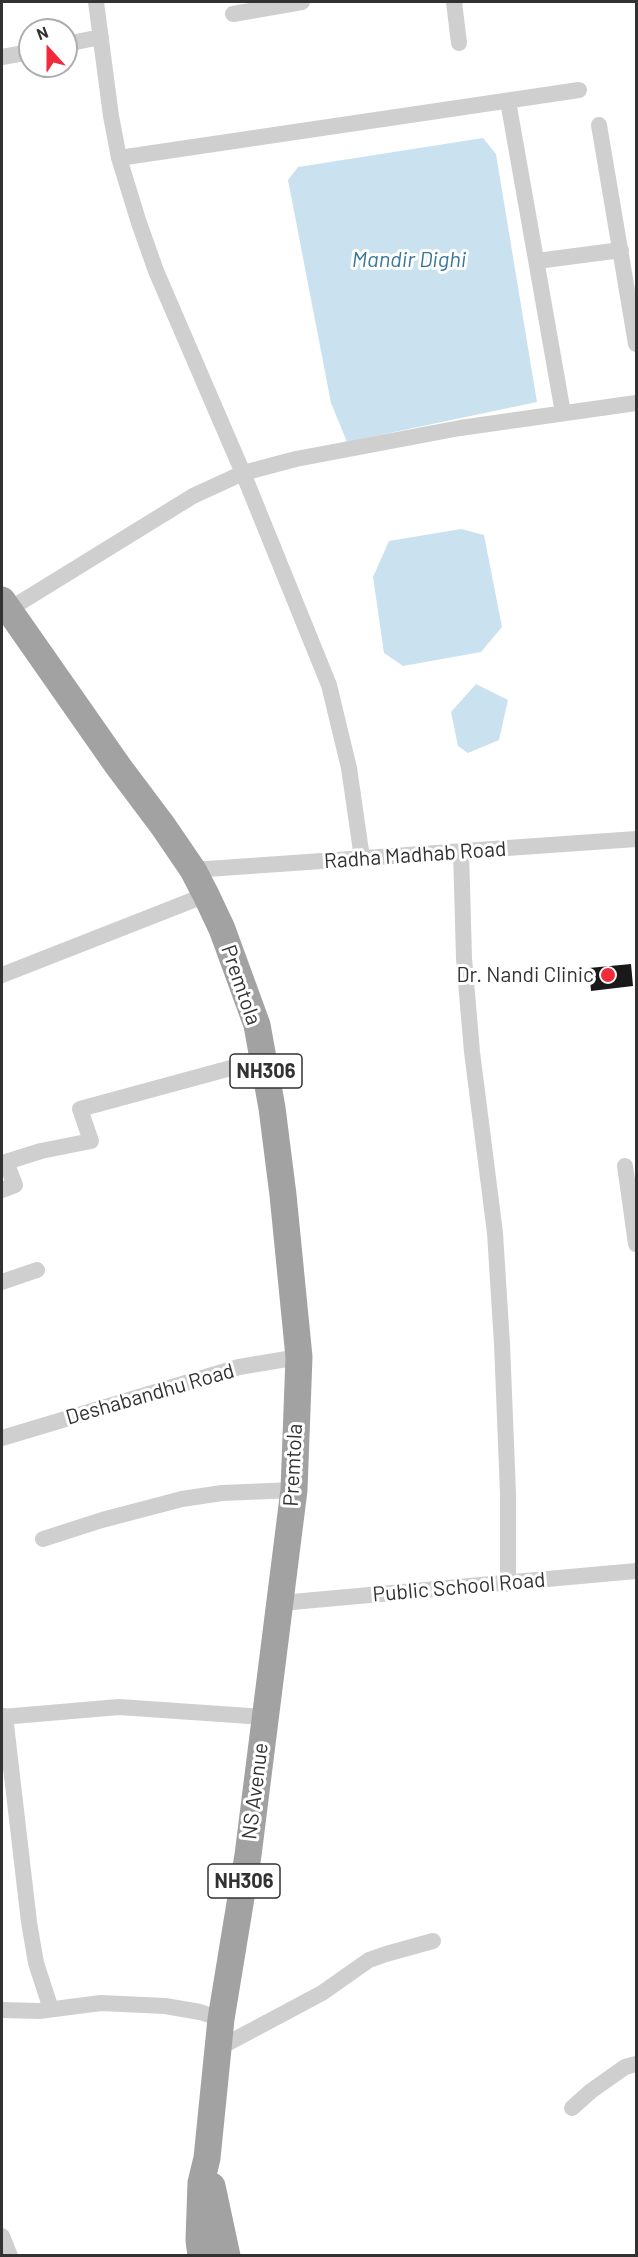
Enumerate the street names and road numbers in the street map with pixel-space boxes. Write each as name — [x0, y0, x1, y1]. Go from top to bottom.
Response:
street label: Radha Madhab Road — [323, 836, 507, 874]
street label: Premtola — [216, 942, 266, 1028]
road number: NH306 — [230, 1054, 302, 1088]
street label: Deshabandhu Road — [63, 1358, 237, 1430]
street label: Premtola — [278, 1423, 308, 1507]
street label: Public School Road — [372, 1567, 546, 1607]
street label: NS Avenue — [237, 1741, 273, 1841]
road number: NH306 — [208, 1864, 280, 1898]

